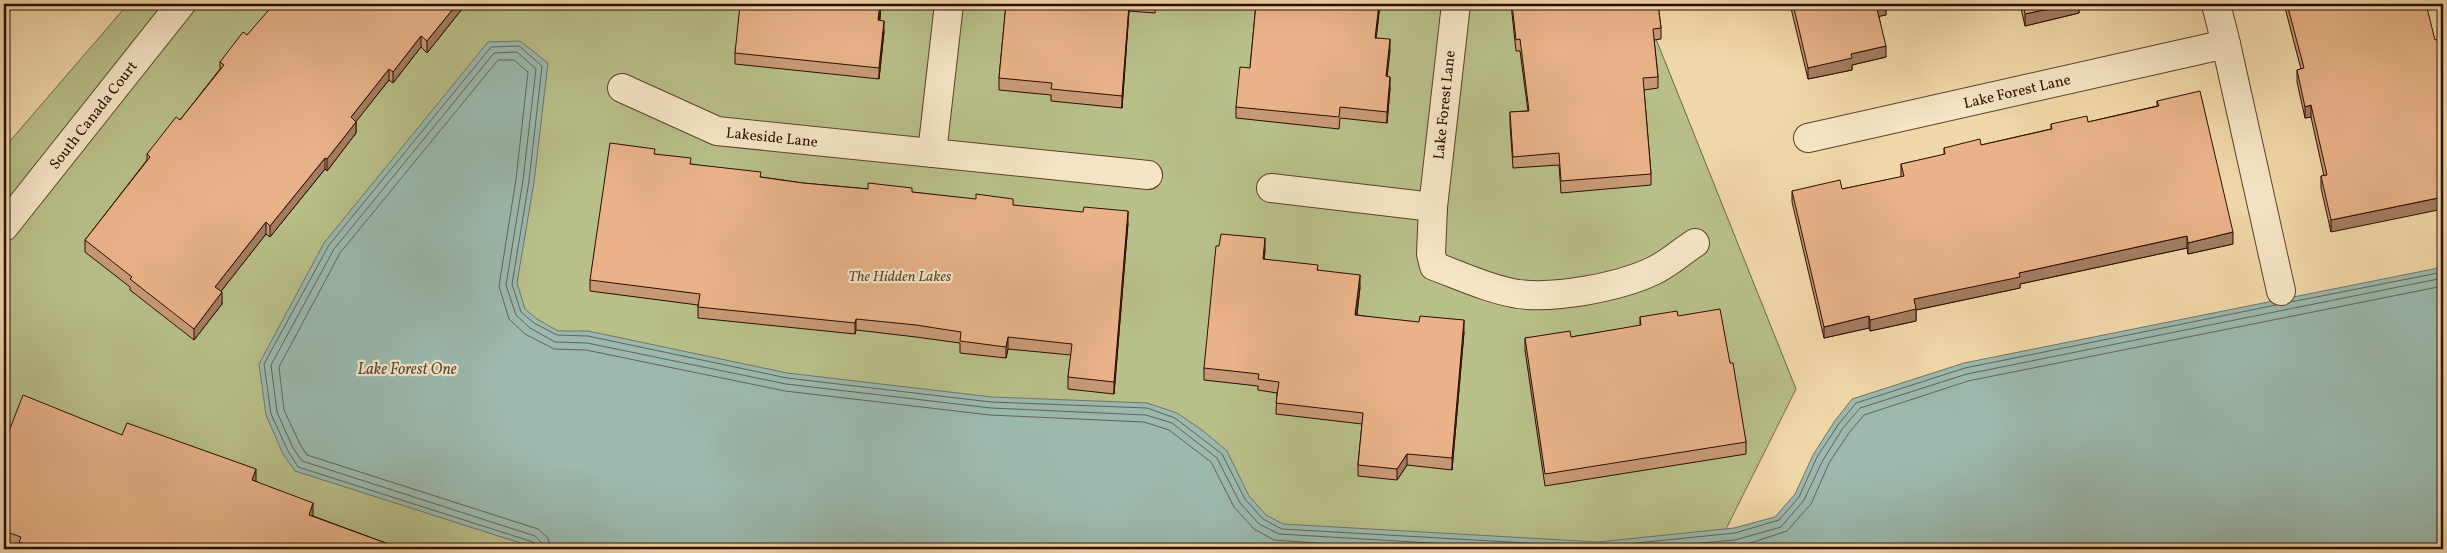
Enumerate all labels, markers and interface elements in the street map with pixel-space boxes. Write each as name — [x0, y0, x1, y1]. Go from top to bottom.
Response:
street label: Lake Forest Lane — [1429, 50, 1462, 161]
street label: South Canada Court — [45, 57, 143, 175]
street label: Lake Forest Lane — [1962, 70, 2073, 115]
street label: Lakeside Lane — [725, 123, 819, 154]
park label: The Hidden Lakes — [849, 267, 952, 288]
water label: Lake Forest One — [357, 359, 457, 381]

